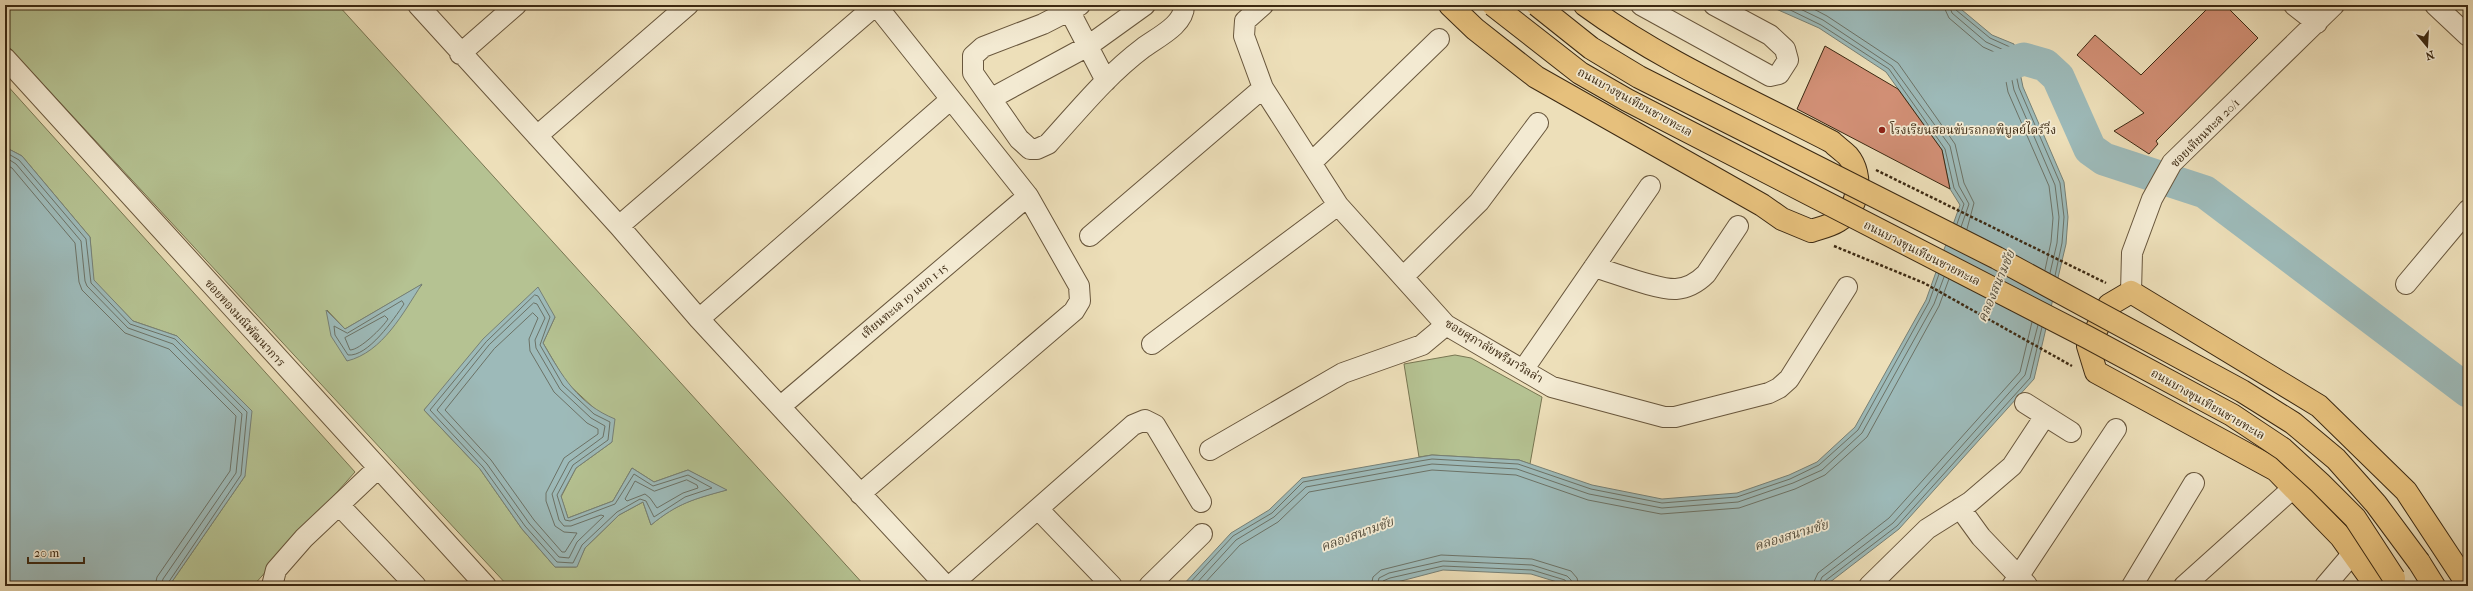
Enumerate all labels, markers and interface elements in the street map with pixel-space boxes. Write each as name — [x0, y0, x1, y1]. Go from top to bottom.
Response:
north arrow — [2407, 26, 2447, 66]
text: N — [2423, 48, 2436, 63]
street label: ถนนบางขุนเทียนชายทะเล — [1575, 65, 1695, 140]
street label: ซอยเทียนทะล 20/1 — [2168, 96, 2242, 170]
place label: โรงเรียนสอนขับรถกอพิบูลย์ไดร์วิ่ง — [1889, 121, 2056, 138]
marker: โรงเรียนสอนขับรถกอพิบูลย์ไดร์วิ่ง — [1877, 125, 1887, 135]
street label: ถนนบางขุนเทียนชายทะเล — [1861, 217, 1983, 289]
water label: คลองสนามชัย — [1974, 247, 2018, 324]
street label: เทียนทะเล 19 แยก 1-15 — [858, 261, 950, 341]
street label: ซอยทองมณีพัฒนาการ — [202, 276, 288, 370]
street label: ซอยศุภาลัยพรีมาวิลล่า — [1442, 316, 1546, 387]
street label: ถนนบางขุนเทียนชายทะเล — [2148, 366, 2267, 443]
water label: คลองสนามชัย — [1319, 513, 1397, 554]
water label: คลองสนามชัย — [1752, 516, 1831, 553]
scale bar — [28, 539, 84, 565]
text: 20 m — [34, 546, 59, 560]

